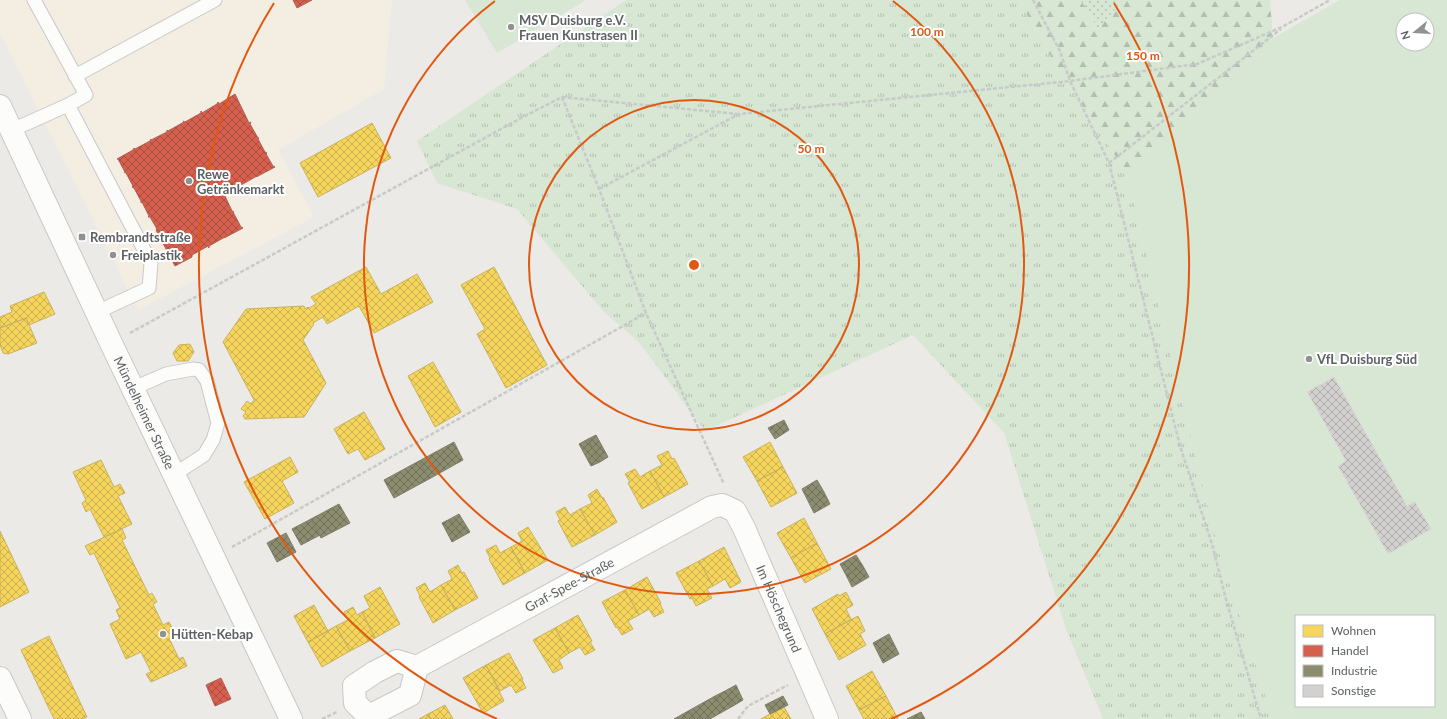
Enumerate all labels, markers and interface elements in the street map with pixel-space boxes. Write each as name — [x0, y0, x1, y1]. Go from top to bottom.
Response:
place label: MSV Duisburg e.V. Frauen Kunstrasen II — [519, 12, 638, 43]
north arrow — [1395, 12, 1435, 52]
marker: MSV Duisburg e.V. Frauen Kunstrasen II — [506, 22, 516, 32]
text: 100 m — [910, 24, 944, 39]
text: N — [1398, 29, 1413, 41]
text: 150 m — [1126, 48, 1160, 63]
text: 50 m — [798, 141, 824, 156]
place label: Rewe Getränkemarkt — [197, 166, 285, 197]
marker: Rewe Getränkemarkt — [184, 176, 194, 186]
place label: Rembrandtstraße — [90, 229, 191, 245]
marker: Rembrandtstraße — [77, 232, 87, 242]
place label: Freiplastik — [121, 247, 181, 263]
marker: Freiplastik — [108, 250, 118, 260]
centre of rings — [687, 258, 701, 272]
place label: VfL Duisburg Süd — [1316, 351, 1417, 367]
street label: Mündelheimer Straße — [111, 354, 178, 472]
marker: VfL Duisburg Süd — [1304, 354, 1314, 364]
street label: Graf-Spee-Straße — [522, 554, 617, 615]
street label: Im Höschegrund — [753, 562, 805, 655]
legend — [1295, 615, 1435, 707]
text: Wohnen — [1331, 623, 1376, 638]
place label: Hütten-Kebap — [171, 626, 253, 642]
marker: Hütten-Kebap — [158, 629, 168, 639]
text: Handel — [1331, 643, 1369, 658]
text: Industrie — [1331, 663, 1377, 678]
text: Sonstige — [1331, 683, 1376, 698]

